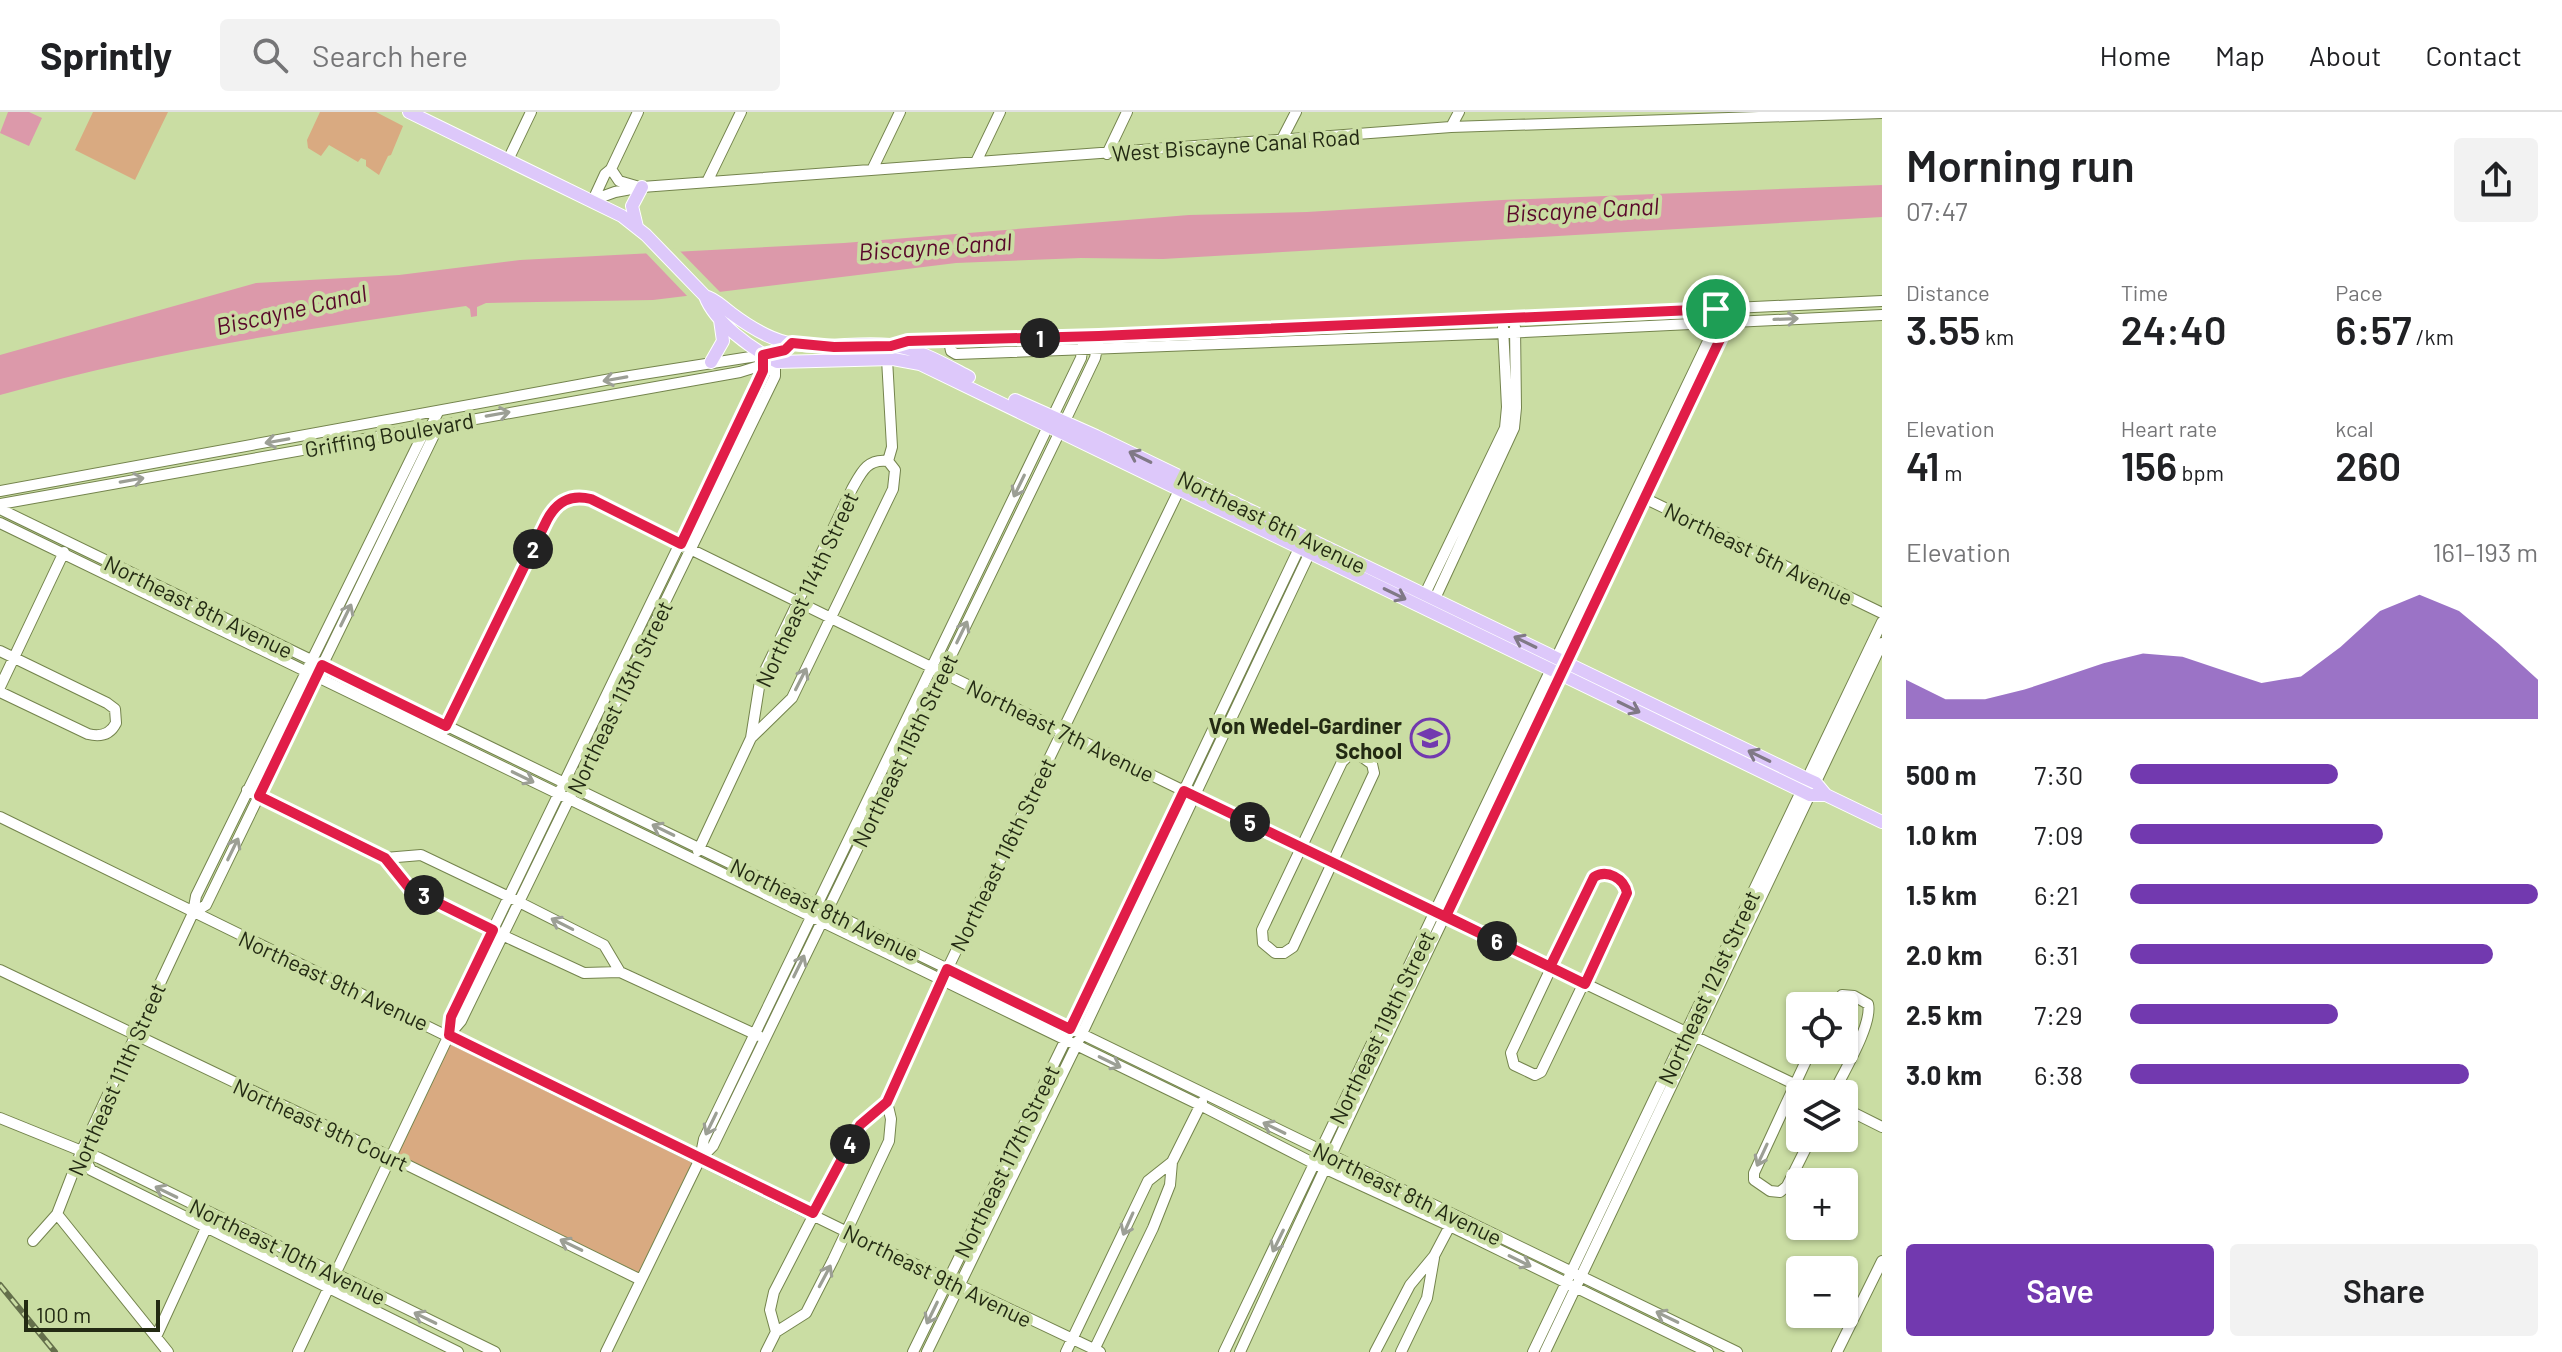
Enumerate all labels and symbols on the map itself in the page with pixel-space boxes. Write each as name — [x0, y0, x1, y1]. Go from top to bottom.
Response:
street label: West Biscayne Canal Road — [1111, 122, 1361, 166]
water label: Biscayne Canal — [1504, 190, 1660, 228]
water label: Biscayne Canal — [857, 226, 1013, 266]
pin — [1682, 275, 1750, 343]
water label: Biscayne Canal — [213, 277, 370, 340]
one-way arrow — [1772, 311, 1799, 326]
pin: 1 — [1020, 318, 1060, 358]
one-way arrow — [603, 372, 628, 387]
one-way arrow — [485, 405, 510, 420]
street label: Griffing Boulevard — [302, 406, 476, 462]
one-way arrow — [265, 434, 290, 449]
one-way arrow — [1128, 449, 1152, 464]
street label: Northeast 6th Avenue — [1174, 464, 1370, 578]
one-way arrow — [119, 472, 144, 487]
one-way arrow — [1010, 474, 1026, 498]
street label: Northeast 114th Street — [749, 487, 863, 691]
street label: Northeast 5th Avenue — [1661, 496, 1857, 610]
pin: 2 — [513, 529, 553, 569]
street label: Northeast 8th Avenue — [101, 549, 297, 663]
one-way arrow — [1383, 587, 1407, 602]
street label: Northeast 113th Street — [561, 596, 677, 798]
one-way arrow — [339, 603, 354, 627]
one-way arrow — [955, 620, 970, 644]
one-way arrow — [1514, 634, 1538, 650]
street label: Northeast 115th Street — [846, 649, 962, 851]
one-way arrow — [794, 668, 810, 692]
street label: Northeast 7th Avenue — [963, 673, 1159, 787]
one-way arrow — [1617, 700, 1641, 715]
place label: Von Wedel-Gardiner School — [1209, 712, 1403, 763]
school or university icon: Von Wedel-Gardiner School — [1409, 717, 1451, 759]
one-way arrow — [1748, 748, 1772, 763]
street label: Northeast 116th Street — [944, 753, 1060, 955]
one-way arrow — [511, 770, 535, 785]
pin: 5 — [1230, 802, 1270, 842]
one-way arrow — [651, 822, 675, 837]
one-way arrow — [226, 837, 241, 861]
street label: Northeast 8th Avenue — [727, 852, 923, 966]
pin: 3 — [404, 875, 444, 915]
street label: Northeast 121st Street — [1652, 886, 1764, 1088]
one-way arrow — [551, 916, 575, 932]
pin: 6 — [1477, 921, 1517, 961]
street label: Northeast 9th Avenue — [235, 925, 433, 1035]
street label: Northeast 119th Street — [1323, 926, 1439, 1128]
one-way arrow — [792, 955, 807, 979]
street label: Northeast 111th Street — [62, 979, 170, 1179]
one-way arrow — [1098, 1055, 1122, 1070]
street label: Northeast 117th Street — [948, 1061, 1064, 1261]
street label: Northeast 9th Court — [229, 1072, 413, 1176]
one-way arrow — [703, 1112, 718, 1136]
one-way arrow — [1263, 1120, 1287, 1135]
pin: 4 — [830, 1124, 870, 1164]
street label: Northeast 8th Avenue — [1310, 1136, 1506, 1250]
one-way arrow — [1754, 1142, 1769, 1167]
one-way arrow — [154, 1183, 178, 1199]
street label: Northeast 10th Avenue — [186, 1192, 390, 1310]
one-way arrow — [1120, 1211, 1135, 1235]
street label: Northeast 9th Avenue — [840, 1218, 1036, 1332]
one-way arrow — [1270, 1228, 1285, 1252]
one-way arrow — [560, 1237, 584, 1253]
one-way arrow — [1508, 1254, 1532, 1269]
one-way arrow — [818, 1264, 834, 1288]
scale bar — [24, 1296, 160, 1332]
one-way arrow — [923, 1301, 939, 1325]
one-way arrow — [1656, 1309, 1680, 1324]
one-way arrow — [413, 1310, 437, 1325]

